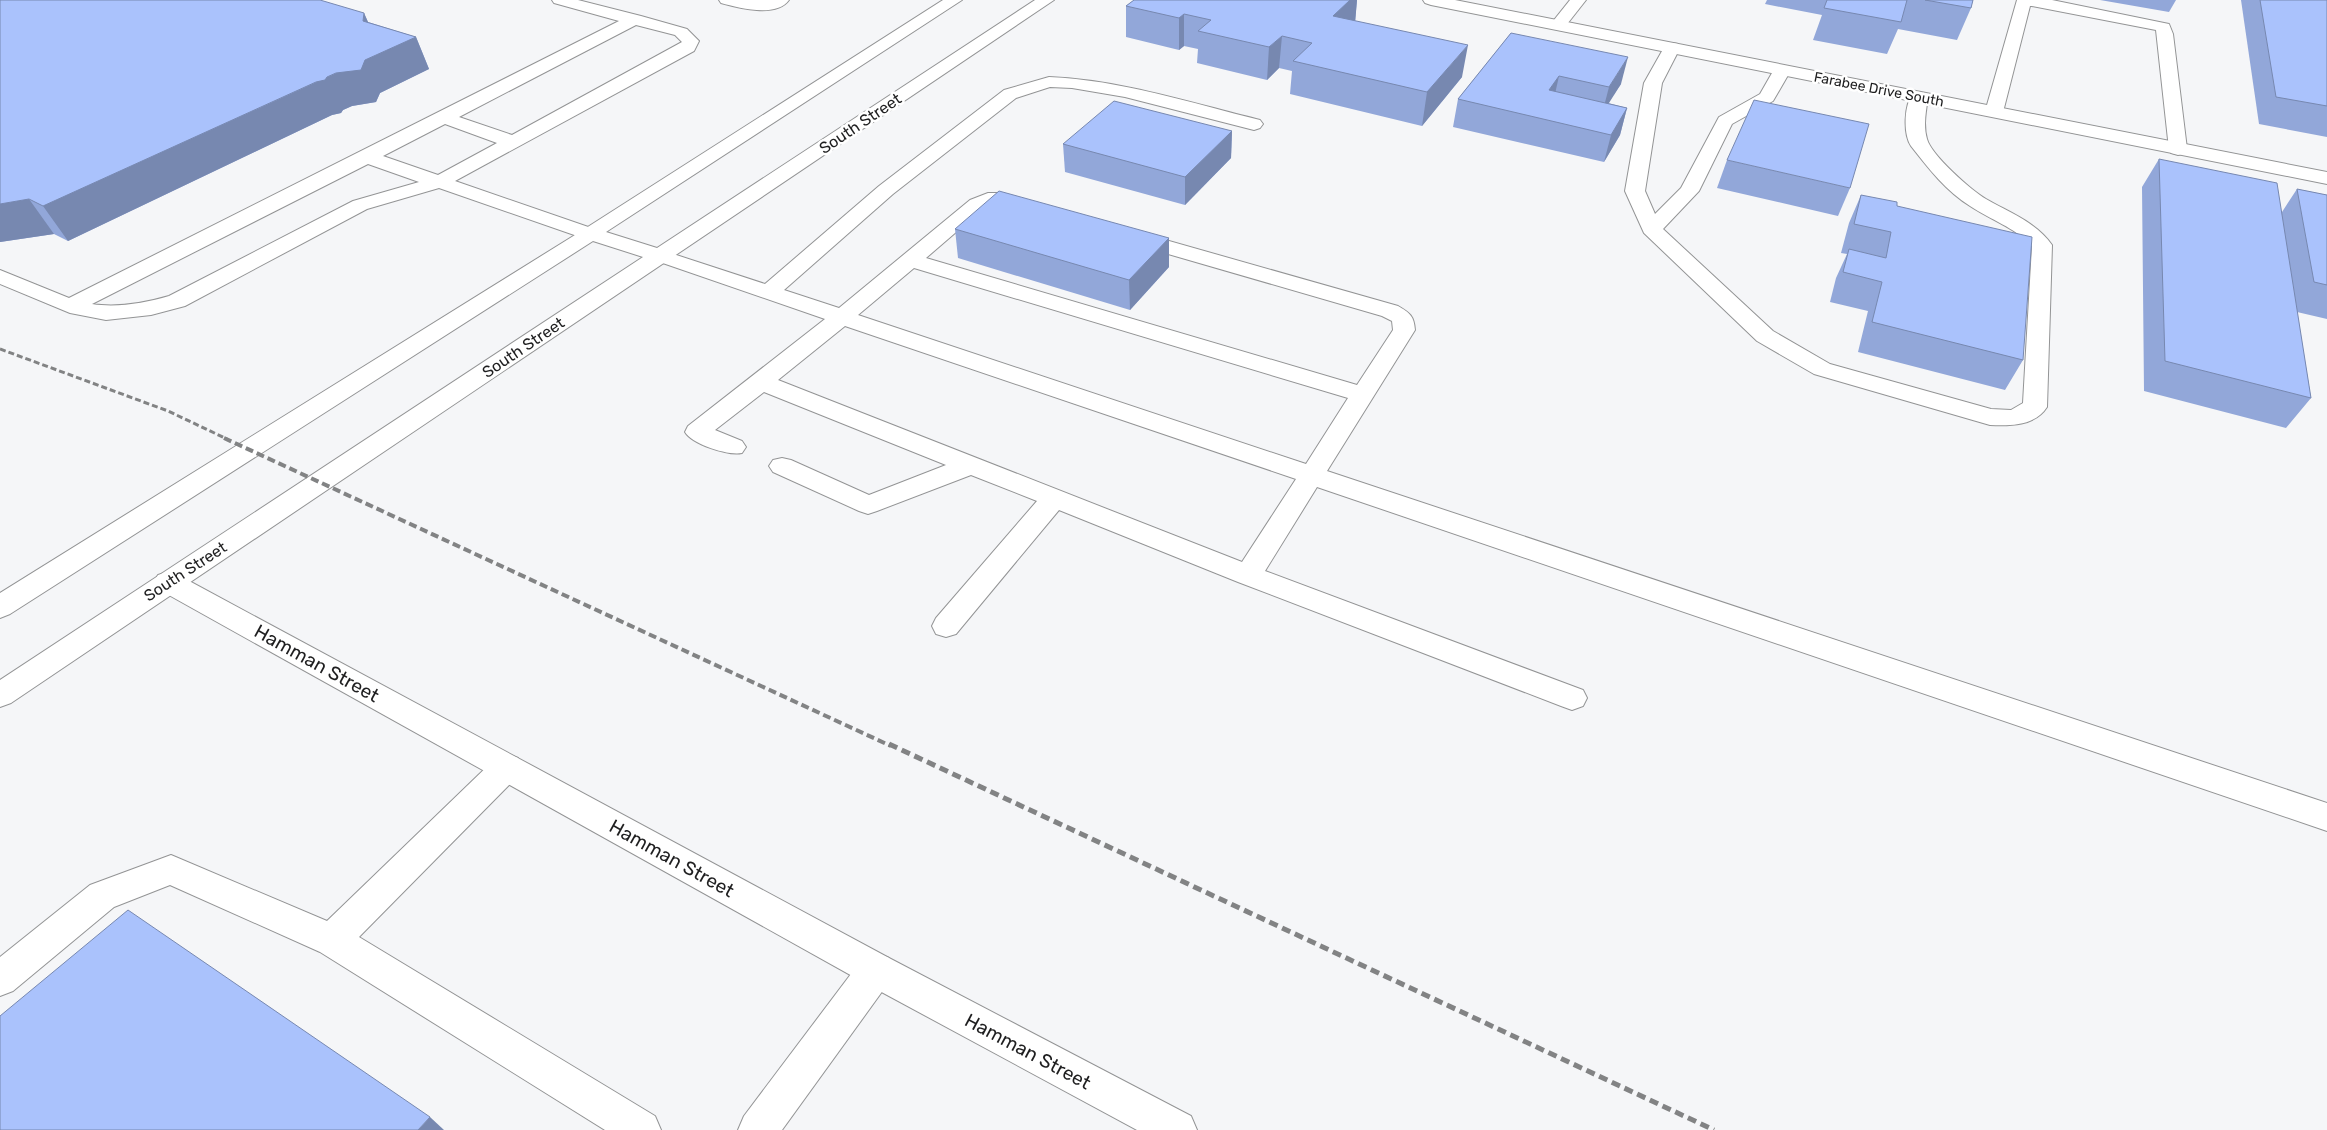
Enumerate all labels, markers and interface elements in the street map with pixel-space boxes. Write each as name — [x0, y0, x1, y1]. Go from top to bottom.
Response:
street label: Farabee Drive South — [1812, 69, 1945, 110]
street label: South Street — [816, 89, 905, 158]
street label: South Street — [479, 313, 568, 382]
street label: South Street — [140, 538, 230, 605]
street label: Hamman Street — [250, 620, 384, 708]
street label: Hamman Street — [605, 815, 739, 903]
street label: Hamman Street — [961, 1009, 1095, 1095]

